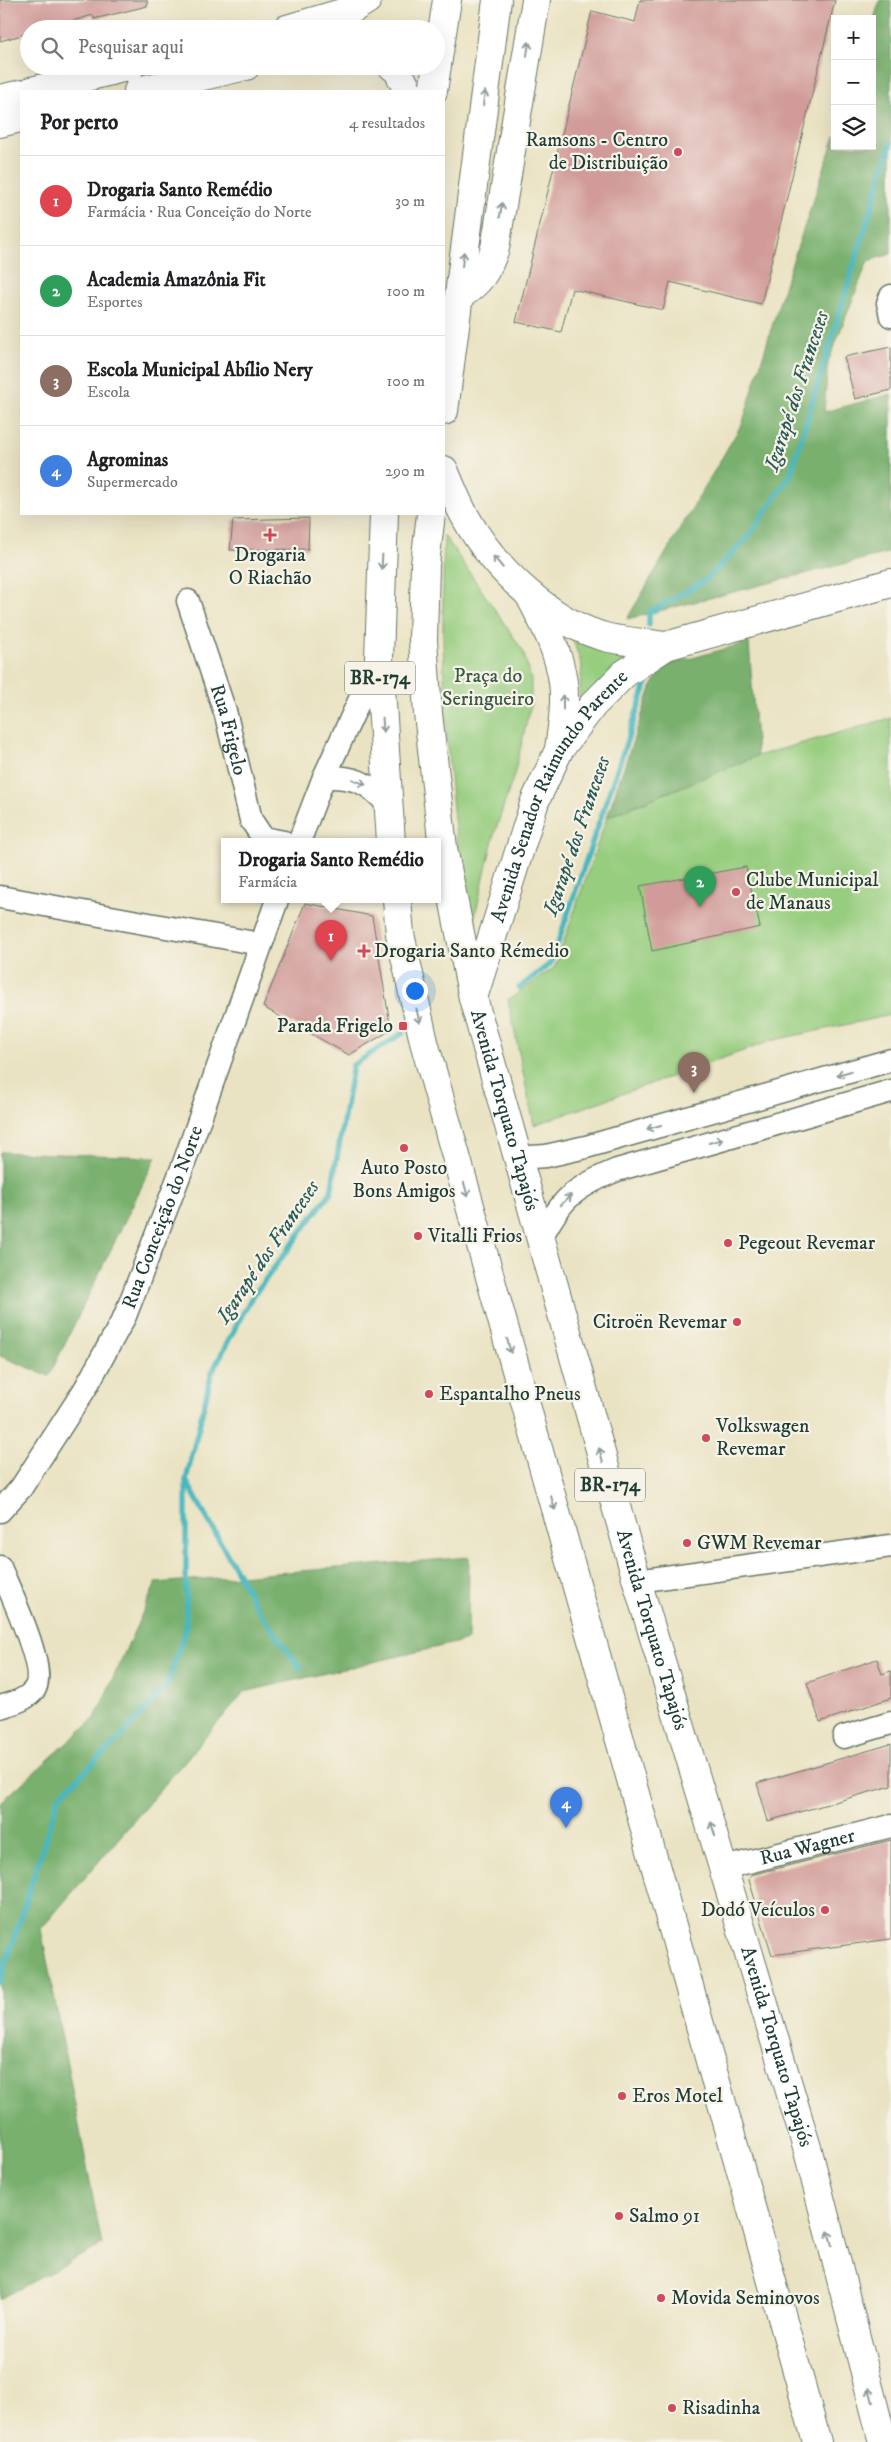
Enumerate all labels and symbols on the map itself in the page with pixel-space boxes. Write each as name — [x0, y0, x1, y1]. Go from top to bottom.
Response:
one-way arrow — [523, 42, 533, 58]
one-way arrow — [479, 90, 489, 106]
place label: Ramsons - Centro de Distribuição — [525, 128, 668, 176]
marker: Ramsons - Centro de Distribuição — [672, 146, 684, 158]
one-way arrow — [497, 202, 507, 218]
one-way arrow — [458, 251, 468, 267]
water label: Igarapé dos Franceses — [758, 307, 835, 476]
marker: Drogaria O Riachão — [264, 529, 276, 541]
place label: Drogaria O Riachão — [229, 543, 311, 591]
one-way arrow — [377, 554, 386, 570]
one-way arrow — [492, 556, 503, 569]
road number: BR-174 — [345, 661, 415, 694]
park label: Praça do Seringueiro — [442, 664, 534, 712]
street label: Avenida Senador Raimundo Parente — [485, 665, 633, 925]
street label: Rua Frigelo — [204, 681, 252, 778]
one-way arrow — [559, 694, 568, 710]
one-way arrow — [378, 717, 387, 733]
water label: Igarapé dos Franceses — [537, 752, 617, 921]
one-way arrow — [351, 778, 366, 787]
pin: 2 — [684, 866, 716, 907]
place label: Clube Municipal de Manaus — [746, 868, 878, 916]
marker: Clube Municipal de Manaus — [730, 886, 742, 898]
pin: 1 — [315, 920, 347, 961]
place label: Drogaria Santo Rémedio — [374, 939, 569, 964]
marker: Drogaria Santo Rémedio — [358, 945, 370, 957]
your location — [402, 978, 428, 1004]
street label: Avenida Torquato Tapajós — [464, 1007, 545, 1214]
one-way arrow — [414, 1008, 423, 1024]
place label: Parada Frigelo — [277, 1014, 393, 1039]
marker: Parada Frigelo — [397, 1020, 409, 1032]
pin: 3 — [678, 1052, 710, 1093]
one-way arrow — [837, 1069, 853, 1079]
street label: Rua Conceição do Norte — [116, 1122, 209, 1312]
one-way arrow — [647, 1123, 663, 1133]
one-way arrow — [707, 1136, 723, 1146]
marker: Auto Posto Bons Amigos — [398, 1142, 410, 1154]
place label: Auto Posto Bons Amigos — [353, 1156, 456, 1204]
water label: Igarapé dos Franceses — [210, 1175, 326, 1330]
one-way arrow — [461, 1182, 471, 1198]
one-way arrow — [560, 1194, 572, 1206]
place label: Vitalli Frios — [427, 1224, 523, 1249]
marker: Vitalli Frios — [412, 1230, 424, 1242]
place label: Pegeout Revemar — [738, 1231, 876, 1256]
marker: Pegeout Revemar — [722, 1237, 734, 1249]
place label: Citroën Revemar — [593, 1310, 728, 1335]
marker: Citroën Revemar — [731, 1316, 743, 1328]
one-way arrow — [505, 1338, 515, 1354]
place label: Espantalho Pneus — [439, 1382, 581, 1407]
marker: Espantalho Pneus — [423, 1388, 435, 1400]
place label: Volkswagen Revemar — [715, 1414, 810, 1462]
marker: Volkswagen Revemar — [700, 1432, 712, 1444]
one-way arrow — [596, 1448, 606, 1464]
road number: BR-174 — [575, 1468, 645, 1502]
one-way arrow — [549, 1494, 559, 1510]
street label: Avenida Torquato Tapajós — [611, 1527, 694, 1733]
place label: GWM Revemar — [697, 1531, 822, 1556]
marker: GWM Revemar — [681, 1537, 693, 1549]
pin: 4 — [550, 1787, 582, 1828]
one-way arrow — [707, 1822, 717, 1838]
street label: Rua Wagner — [757, 1823, 858, 1871]
place label: Dodó Veículos — [701, 1898, 815, 1923]
marker: Dodó Veículos — [819, 1904, 831, 1916]
street label: Avenida Torquato Tapajós — [735, 1943, 819, 2150]
place label: Eros Motel — [632, 2084, 723, 2109]
marker: Eros Motel — [616, 2090, 628, 2102]
place label: Salmo 91 — [629, 2204, 700, 2229]
marker: Salmo 91 — [613, 2210, 625, 2222]
one-way arrow — [825, 2230, 835, 2246]
place label: Movida Seminovos — [671, 2286, 820, 2311]
marker: Movida Seminovos — [655, 2292, 667, 2304]
one-way arrow — [866, 2387, 875, 2403]
place label: Risadinha — [682, 2396, 761, 2421]
marker: Risadinha — [666, 2402, 678, 2414]

